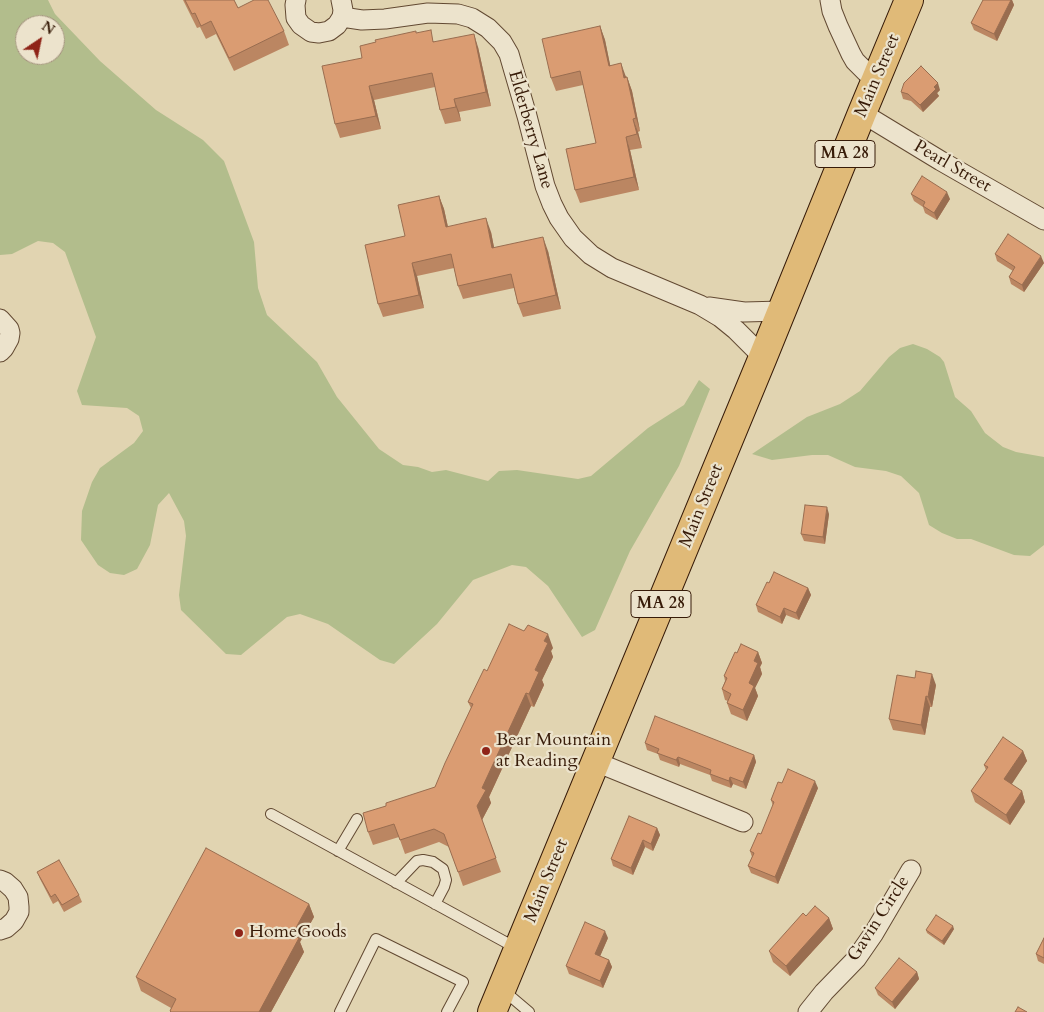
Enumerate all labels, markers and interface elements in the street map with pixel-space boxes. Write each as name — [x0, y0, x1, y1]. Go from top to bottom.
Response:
north arrow — [15, 15, 65, 65]
text: N — [38, 17, 58, 39]
street label: Main Street — [851, 31, 905, 121]
street label: Elderberry Lane — [503, 68, 557, 192]
street label: Pearl Street — [909, 136, 995, 198]
road number: MA 28 — [815, 140, 875, 168]
street label: Main Street — [675, 461, 729, 551]
road number: MA 28 — [631, 590, 691, 618]
place label: Bear Mountain at Reading — [496, 730, 611, 772]
marker: Bear Mountain at Reading — [480, 745, 492, 757]
street label: Main Street — [520, 836, 574, 926]
street label: Gavin Circle — [843, 872, 915, 966]
place label: HomeGoods — [249, 922, 346, 944]
marker: HomeGoods — [233, 927, 245, 939]

